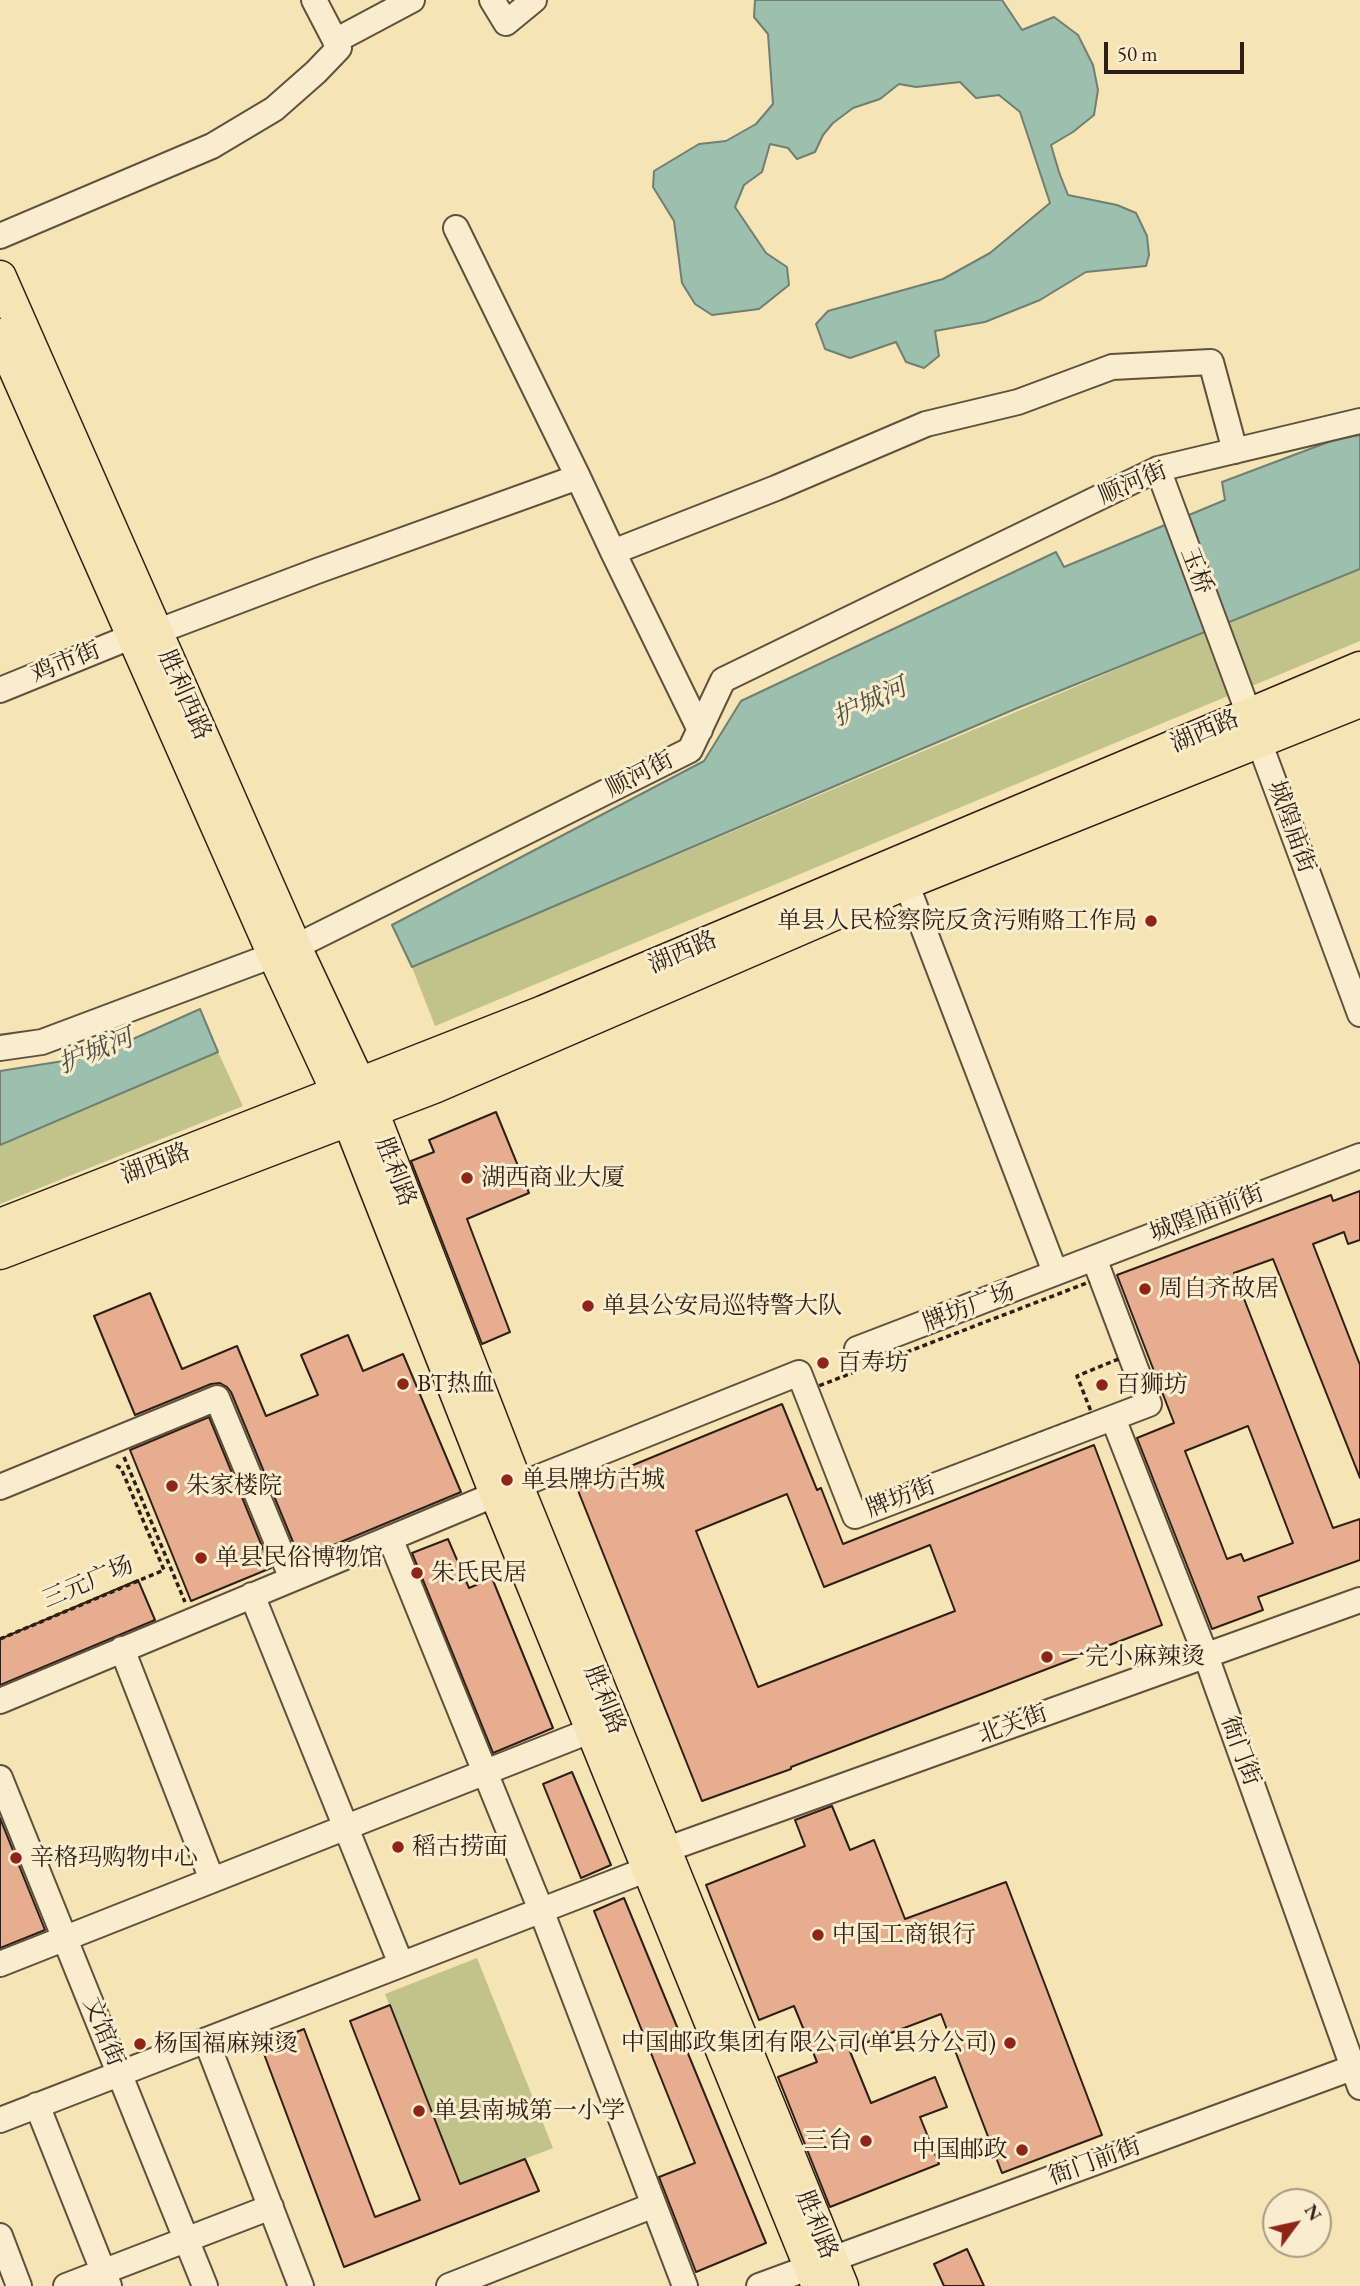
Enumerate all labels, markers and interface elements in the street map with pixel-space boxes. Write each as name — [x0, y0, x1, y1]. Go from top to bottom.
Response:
scale bar — [1108, 28, 1248, 72]
text: 50 m — [1117, 40, 1158, 67]
street label: 顺河街 — [1094, 457, 1172, 511]
street label: 玉桥 — [1174, 543, 1218, 599]
street label: 鸡市街 — [27, 636, 105, 690]
street label: 胜利西路 — [151, 645, 217, 745]
water label: 护城河 — [828, 672, 912, 734]
street label: 湖西路 — [1166, 705, 1244, 759]
street label: 顺河街 — [601, 746, 679, 804]
street label: 城隍庙街 — [1261, 777, 1321, 877]
place label: 单县人民检察院反贪污贿赂工作局 — [777, 907, 1137, 935]
marker: 单县人民检察院反贪污贿赂工作局 — [1143, 913, 1159, 929]
street label: 湖西路 — [644, 926, 722, 980]
water label: 护城河 — [54, 1023, 138, 1081]
street label: 胜利路 — [369, 1133, 421, 1211]
street label: 湖西路 — [117, 1138, 195, 1190]
place label: 湖西商业大厦 — [481, 1164, 625, 1192]
marker: 湖西商业大厦 — [459, 1170, 475, 1186]
street label: 城隍庙前街 — [1146, 1179, 1268, 1249]
place label: 周自齐故居 — [1159, 1275, 1279, 1303]
street label: 牌坊广场 — [919, 1277, 1019, 1339]
marker: 周自齐故居 — [1137, 1281, 1153, 1297]
place label: 单县公安局巡特警大队 — [602, 1292, 842, 1320]
marker: 单县公安局巡特警大队 — [580, 1298, 596, 1314]
place label: 百寿坊 — [837, 1349, 909, 1377]
marker: 百寿坊 — [815, 1355, 831, 1371]
place label: BT热血 — [417, 1370, 495, 1398]
place label: 百狮坊 — [1116, 1371, 1188, 1399]
marker: BT热血 — [395, 1376, 411, 1392]
marker: 百狮坊 — [1094, 1377, 1110, 1393]
place label: 单县牌坊古城 — [521, 1466, 665, 1494]
place label: 朱家楼院 — [186, 1472, 282, 1500]
marker: 单县牌坊古城 — [499, 1472, 515, 1488]
street label: 牌坊街 — [862, 1472, 940, 1524]
marker: 朱家楼院 — [164, 1478, 180, 1494]
place label: 单县民俗博物馆 — [215, 1544, 383, 1572]
marker: 单县民俗博物馆 — [193, 1550, 209, 1566]
street label: 三元广场 — [38, 1551, 138, 1615]
place label: 朱氏民居 — [431, 1559, 527, 1587]
marker: 朱氏民居 — [409, 1565, 425, 1581]
place label: 一完小麻辣烫 — [1061, 1643, 1205, 1671]
marker: 一完小麻辣烫 — [1039, 1649, 1055, 1665]
street label: 胜利路 — [577, 1661, 631, 1739]
street label: 北关街 — [974, 1699, 1052, 1751]
street label: 衙门街 — [1214, 1712, 1266, 1790]
place label: 稻古捞面 — [412, 1833, 508, 1861]
marker: 稻古捞面 — [390, 1839, 406, 1855]
place label: 辛格玛购物中心 — [30, 1844, 198, 1872]
marker: 辛格玛购物中心 — [8, 1850, 24, 1866]
place label: 中国工商银行 — [832, 1921, 976, 1949]
marker: 中国工商银行 — [810, 1927, 826, 1943]
street label: 文馆街 — [76, 1993, 130, 2071]
place label: 中国邮政集团有限公司(单县分公司) — [621, 2029, 996, 2057]
place label: 杨国福麻辣烫 — [154, 2030, 298, 2058]
marker: 中国邮政集团有限公司(单县分公司) — [1002, 2035, 1018, 2051]
marker: 杨国福麻辣烫 — [132, 2036, 148, 2052]
place label: 单县南城第一小学 — [433, 2097, 625, 2125]
marker: 单县南城第一小学 — [411, 2103, 427, 2119]
place label: 三台 — [804, 2127, 852, 2155]
street label: 衙门前街 — [1045, 2132, 1145, 2192]
marker: 三台 — [858, 2133, 874, 2149]
place label: 中国邮政 — [912, 2136, 1008, 2164]
marker: 中国邮政 — [1014, 2142, 1030, 2158]
street label: 胜利路 — [789, 2186, 843, 2264]
north arrow — [1262, 2188, 1332, 2258]
text: N — [1299, 2199, 1328, 2226]

